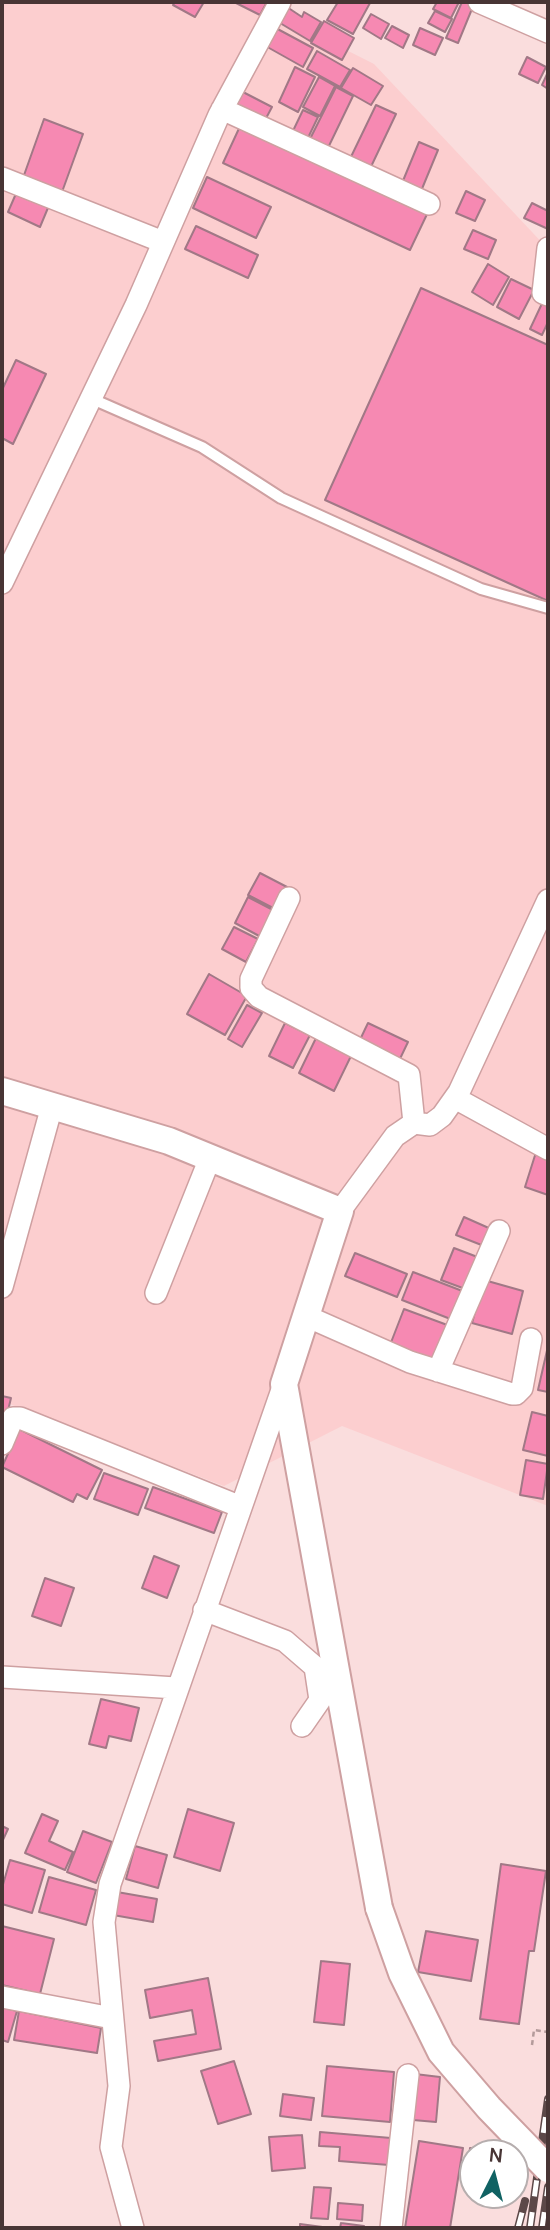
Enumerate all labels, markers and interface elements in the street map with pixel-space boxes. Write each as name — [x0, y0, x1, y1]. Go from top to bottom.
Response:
north arrow — [459, 2139, 529, 2209]
text: N — [488, 2141, 504, 2169]

